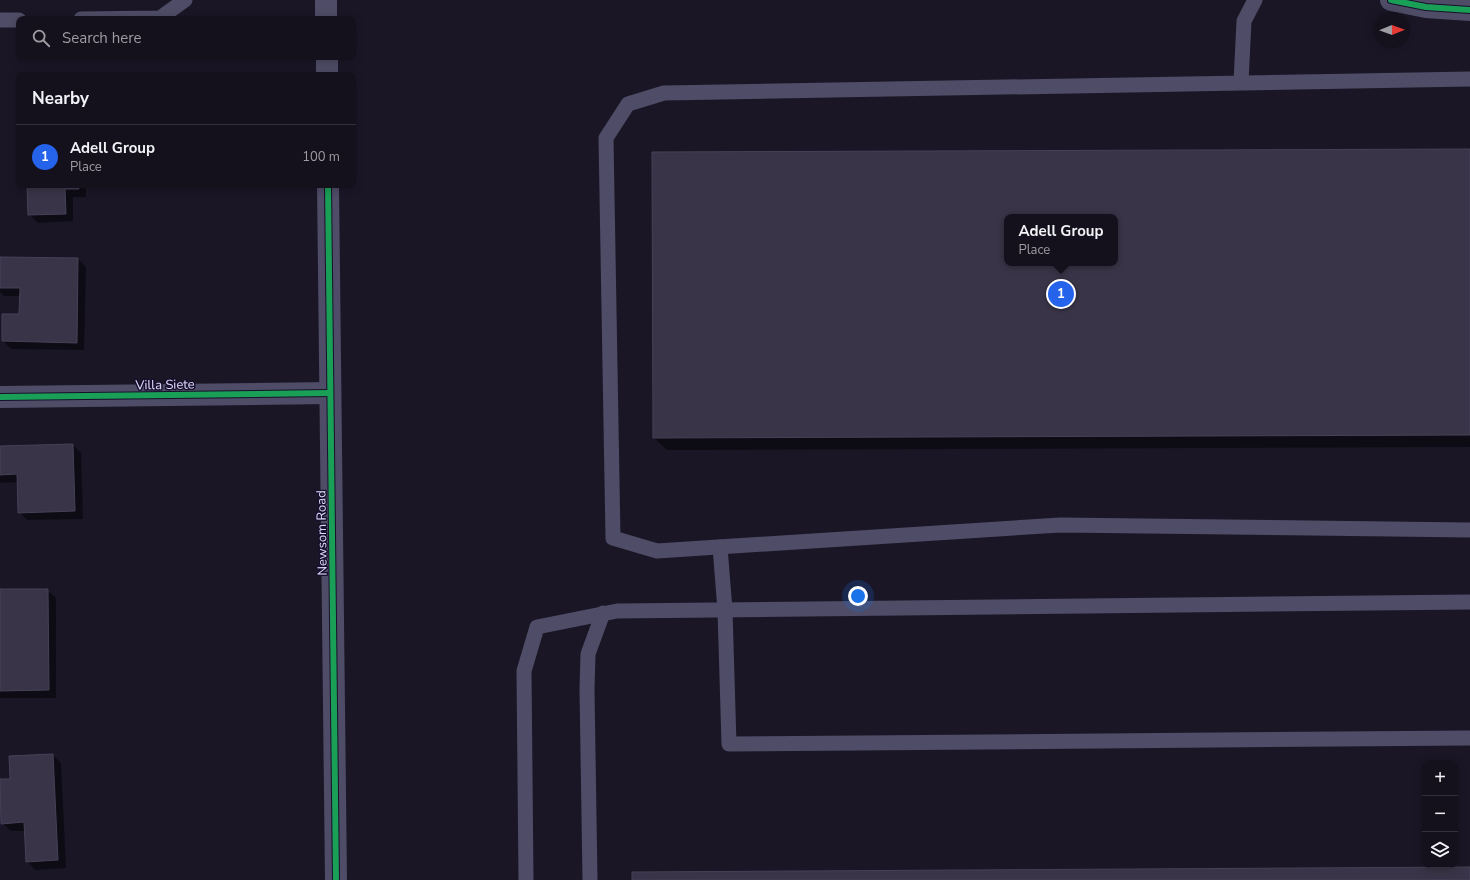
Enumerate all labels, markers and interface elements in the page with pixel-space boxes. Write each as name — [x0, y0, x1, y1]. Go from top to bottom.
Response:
north arrow — [1374, 12, 1410, 48]
search box — [16, 16, 356, 60]
icon: search — [30, 27, 52, 49]
text: Search here — [62, 28, 142, 48]
text: Nearby — [32, 87, 89, 110]
text: Adell Group — [70, 138, 155, 158]
text: 1 — [41, 148, 49, 166]
text: 100 m — [302, 148, 340, 166]
text: Place — [70, 158, 102, 176]
popup — [1004, 214, 1118, 266]
text: Adell Group — [1019, 221, 1103, 241]
text: Place — [1019, 241, 1050, 259]
pin: 1 — [1048, 279, 1074, 309]
street label: Villa Siete — [134, 375, 195, 395]
street label: Newsom Road — [312, 490, 332, 576]
your location — [848, 586, 868, 606]
map controls — [1422, 760, 1458, 868]
button: + — [1422, 760, 1458, 796]
button: − — [1422, 796, 1458, 832]
button: layers — [1422, 832, 1458, 868]

